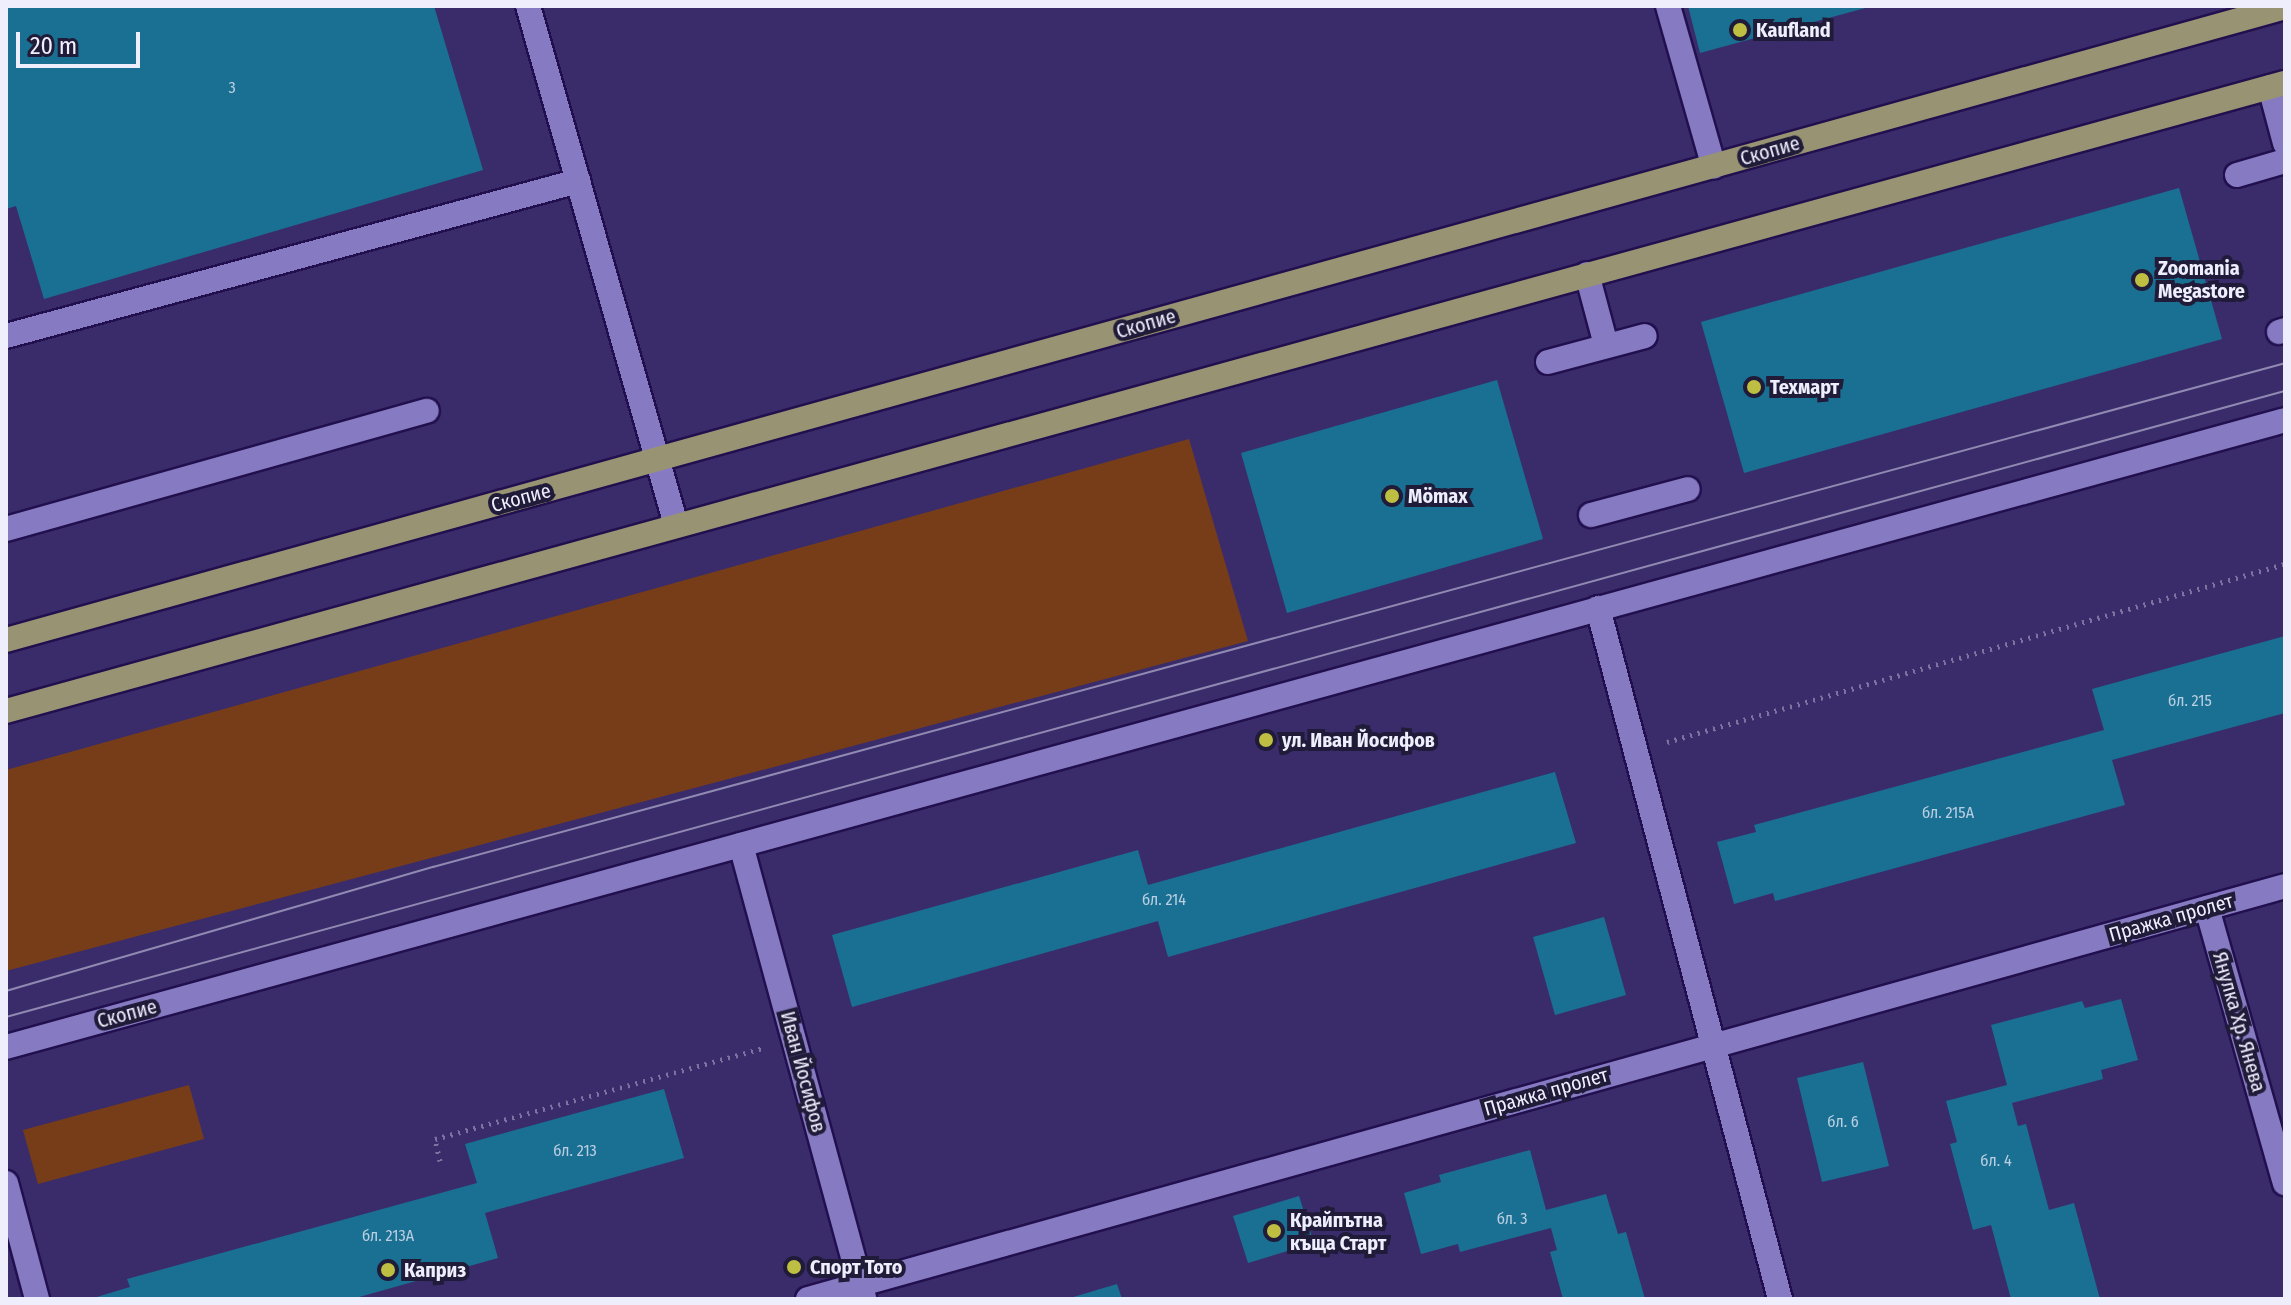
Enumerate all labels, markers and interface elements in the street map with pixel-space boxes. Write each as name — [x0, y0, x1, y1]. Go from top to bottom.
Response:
scale bar — [20, 16, 144, 66]
place label: Kaufland — [1756, 18, 1831, 42]
marker: Kaufland — [1731, 21, 1749, 39]
text: 20 m — [30, 32, 77, 60]
house number: 3 — [228, 78, 236, 98]
street label: Скопие — [1737, 131, 1803, 171]
place label: Zoomania Megastore — [2158, 256, 2245, 303]
marker: Zoomania Megastore — [2133, 271, 2151, 289]
street label: Скопие — [1113, 304, 1179, 344]
place label: Техмарт — [1770, 375, 1839, 399]
marker: Техмарт — [1745, 378, 1763, 396]
street label: Скопие — [489, 479, 553, 517]
place label: Mömax — [1408, 484, 1468, 508]
marker: Mömax — [1383, 487, 1401, 505]
house number: бл. 215 — [2168, 691, 2212, 711]
place label: ул. Иван Йосифов — [1282, 728, 1435, 752]
marker: ул. Иван Йосифов — [1257, 731, 1275, 749]
house number: бл. 215А — [1922, 803, 1974, 823]
street label: Пражка пролет — [2106, 889, 2236, 947]
house number: бл. 214 — [1142, 890, 1186, 910]
street label: Янулка Хр. Янева — [2208, 949, 2270, 1095]
street label: Скопие — [95, 995, 159, 1033]
street label: Иван Йосифов — [775, 1009, 831, 1135]
street label: Пражка пролет — [1481, 1063, 1611, 1121]
house number: бл. 6 — [1827, 1112, 1859, 1132]
house number: бл. 213 — [553, 1141, 597, 1161]
house number: бл. 4 — [1980, 1151, 2012, 1171]
place label: Крайпътна къща Старт — [1290, 1208, 1386, 1255]
house number: бл. 3 — [1497, 1209, 1527, 1229]
marker: Крайпътна къща Старт — [1265, 1222, 1283, 1240]
house number: бл. 213А — [362, 1226, 414, 1246]
place label: Спорт Тото — [810, 1255, 902, 1279]
place label: Каприз — [404, 1258, 466, 1282]
marker: Спорт Тото — [785, 1258, 803, 1276]
marker: Каприз — [379, 1261, 397, 1279]

